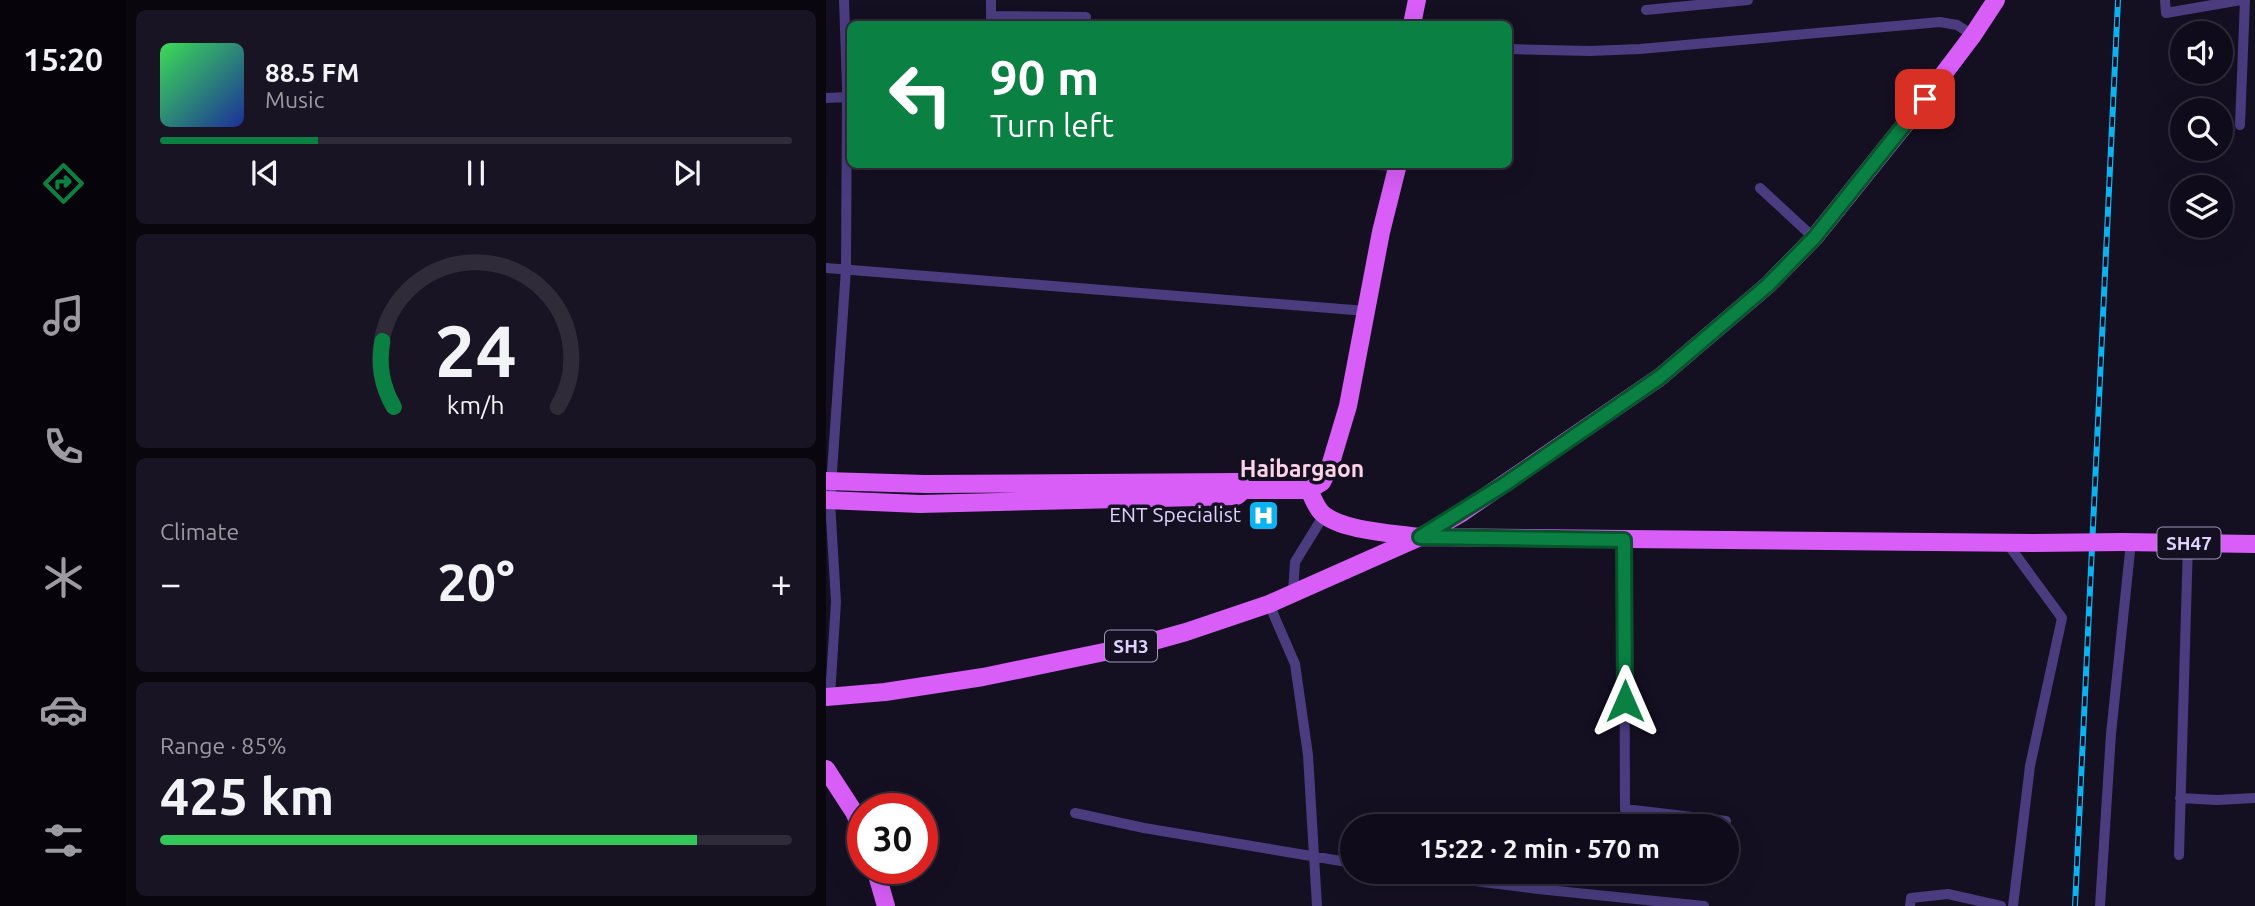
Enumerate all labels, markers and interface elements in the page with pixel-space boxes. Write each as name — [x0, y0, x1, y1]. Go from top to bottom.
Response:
map controls — [2170, 21, 2233, 238]
button: sound — [2170, 21, 2233, 84]
text: 15:20 — [23, 41, 103, 77]
icon: left — [875, 49, 966, 140]
text: 90 m — [990, 49, 1099, 104]
text: 88.5 FM — [265, 58, 359, 87]
pin — [1895, 69, 1955, 129]
icon: arrive — [1906, 80, 1944, 118]
text: Music — [265, 87, 324, 112]
button: search — [2170, 98, 2233, 161]
text: Turn left — [990, 107, 1114, 143]
icon: previous — [246, 154, 284, 192]
icon: pause — [457, 154, 495, 192]
icon: next — [668, 154, 706, 192]
icon: directions — [39, 159, 88, 208]
button: layers — [2170, 175, 2233, 238]
icon: music — [39, 291, 88, 340]
text: 24 — [435, 309, 517, 391]
text: km/h — [447, 391, 505, 419]
icon: phone — [39, 422, 88, 471]
district label: Haibargaon — [1240, 456, 1364, 481]
hospital icon: ENT Specialist — [1247, 498, 1281, 532]
place label: ENT Specialist — [1109, 502, 1241, 526]
text: Climate — [160, 519, 239, 544]
road number: SH47 — [2158, 528, 2220, 558]
icon: climate — [39, 553, 88, 602]
text: 20° — [437, 553, 515, 611]
text: − — [160, 562, 181, 604]
text: + — [771, 562, 792, 604]
road number: SH3 — [1105, 631, 1157, 662]
position arrow — [1588, 664, 1662, 738]
icon: car — [39, 685, 88, 734]
text: Range · 85% — [160, 733, 287, 758]
text: 425 km — [160, 767, 334, 825]
speed limit sign: 30 — [847, 793, 938, 884]
icon: filters — [39, 816, 88, 865]
text: 15:22 · 2 min · 570 m — [1419, 834, 1660, 863]

